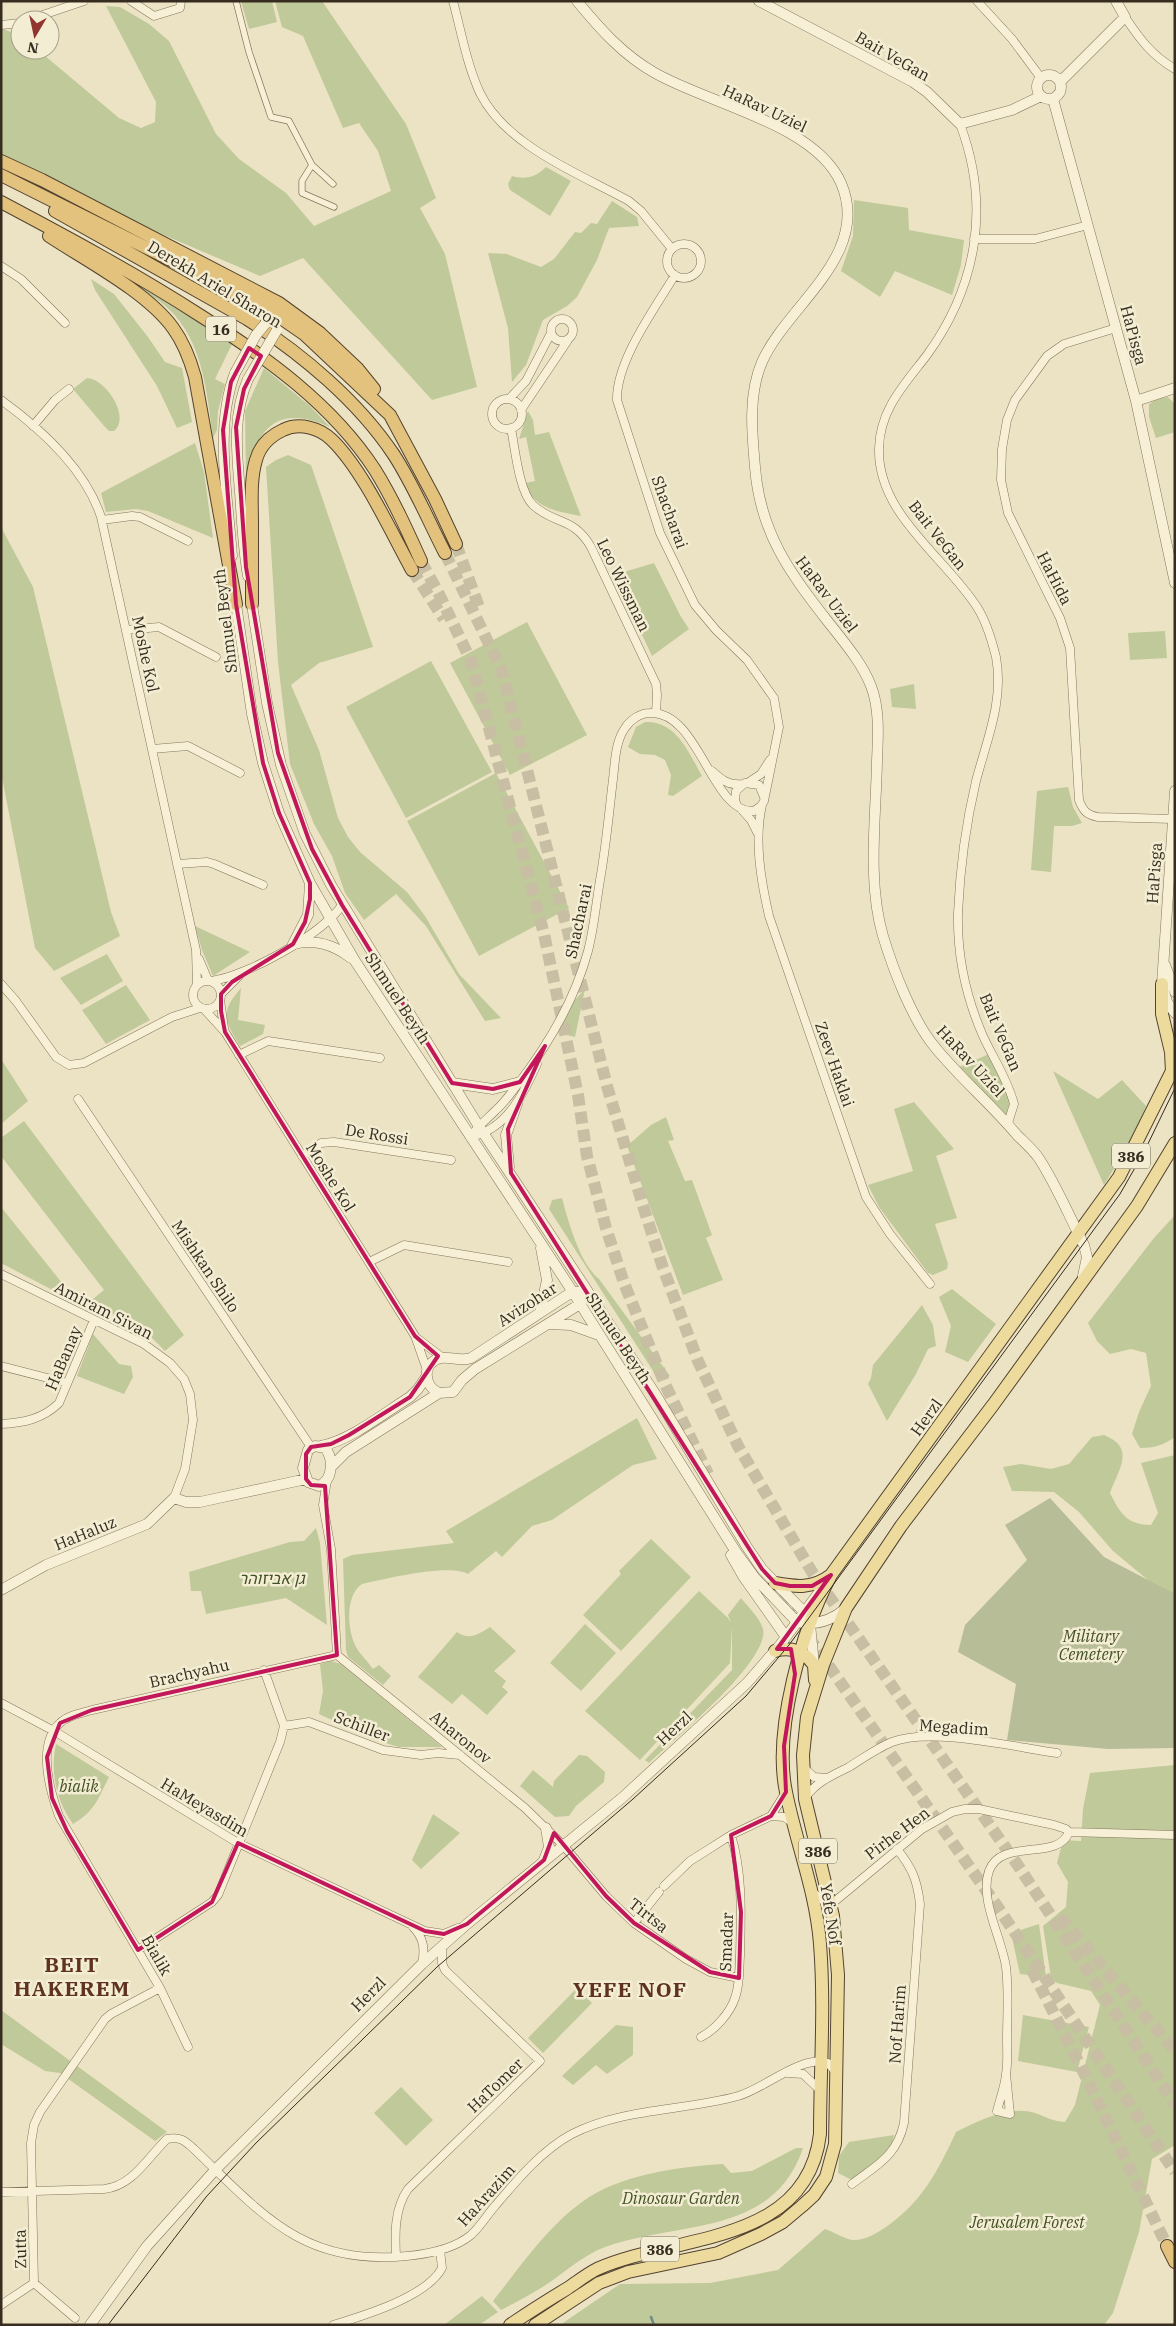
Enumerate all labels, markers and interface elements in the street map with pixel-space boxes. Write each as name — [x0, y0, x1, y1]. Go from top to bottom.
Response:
north arrow — [10, 10, 60, 60]
street label: Bait VeGan — [852, 27, 934, 85]
text: N — [26, 38, 40, 58]
street label: HaRav Uziel — [720, 80, 811, 136]
street label: Derekh Ariel Sharon — [144, 236, 286, 332]
street label: HaPisga — [1116, 303, 1152, 367]
road number: 16 — [206, 316, 236, 342]
street label: Shacharai — [648, 473, 692, 551]
street label: Bait VeGan — [905, 496, 971, 574]
street label: Leo Wissman — [593, 535, 655, 635]
street label: HaHida — [1033, 548, 1077, 608]
street label: HaRav Uziel — [792, 552, 862, 637]
street label: Shmuel Beyth — [209, 568, 241, 674]
street label: Moshe Kol — [128, 614, 164, 694]
street label: HaPisga — [1142, 841, 1166, 904]
street label: Shacharai — [560, 882, 596, 960]
street label: Shmuel Beyth — [361, 949, 435, 1047]
street label: Bait VeGan — [976, 990, 1026, 1074]
street label: Zeev Haklai — [811, 1019, 859, 1109]
street label: HaRav Uziel — [933, 1021, 1009, 1101]
street label: De Rossi — [344, 1119, 410, 1149]
street label: Moshe Kol — [302, 1139, 360, 1215]
road number: 386 — [1112, 1144, 1150, 1168]
street label: Mishkan Shilo — [168, 1216, 244, 1316]
street label: Amiram Sivan — [51, 1277, 157, 1343]
street label: Avizohar — [493, 1277, 561, 1331]
street label: Shmuel Beyth — [582, 1289, 656, 1387]
street label: HaBanay — [40, 1322, 86, 1393]
street label: Herzl — [906, 1394, 946, 1440]
street label: HaHaluz — [51, 1511, 119, 1555]
park label: גן אביזוהר — [239, 1568, 306, 1588]
park label: Military Cemetery — [1059, 1626, 1125, 1664]
street label: Brachyahu — [147, 1654, 231, 1692]
street label: Schiller — [331, 1706, 393, 1746]
street label: Aharonov — [426, 1706, 496, 1768]
street label: Herzl — [652, 1707, 696, 1749]
street label: Megadim — [918, 1715, 990, 1739]
street label: HaMeyasdim — [158, 1773, 252, 1841]
park label: bialik — [59, 1776, 99, 1796]
street label: Pirhe Hen — [861, 1802, 933, 1864]
road number: 386 — [799, 1838, 837, 1864]
street label: Yefe Nof — [816, 1882, 846, 1948]
street label: Tirtsa — [625, 1893, 673, 1937]
street label: Smadar — [715, 1912, 737, 1972]
street label: Bialik — [137, 1931, 177, 1979]
district label: BEIT HAKEREM — [14, 1950, 130, 2002]
street label: Herzl — [346, 1972, 390, 2016]
district label: YEFE NOF — [573, 1975, 687, 2003]
street label: Nof Harim — [884, 1984, 910, 2064]
street label: HaTomer — [463, 2053, 527, 2117]
street label: HaArazim — [453, 2160, 519, 2230]
park label: Dinosaur Garden — [621, 2188, 740, 2208]
park label: Jerusalem Forest — [968, 2212, 1086, 2232]
street label: Zutta — [10, 2229, 30, 2269]
road number: 386 — [641, 2236, 679, 2262]

